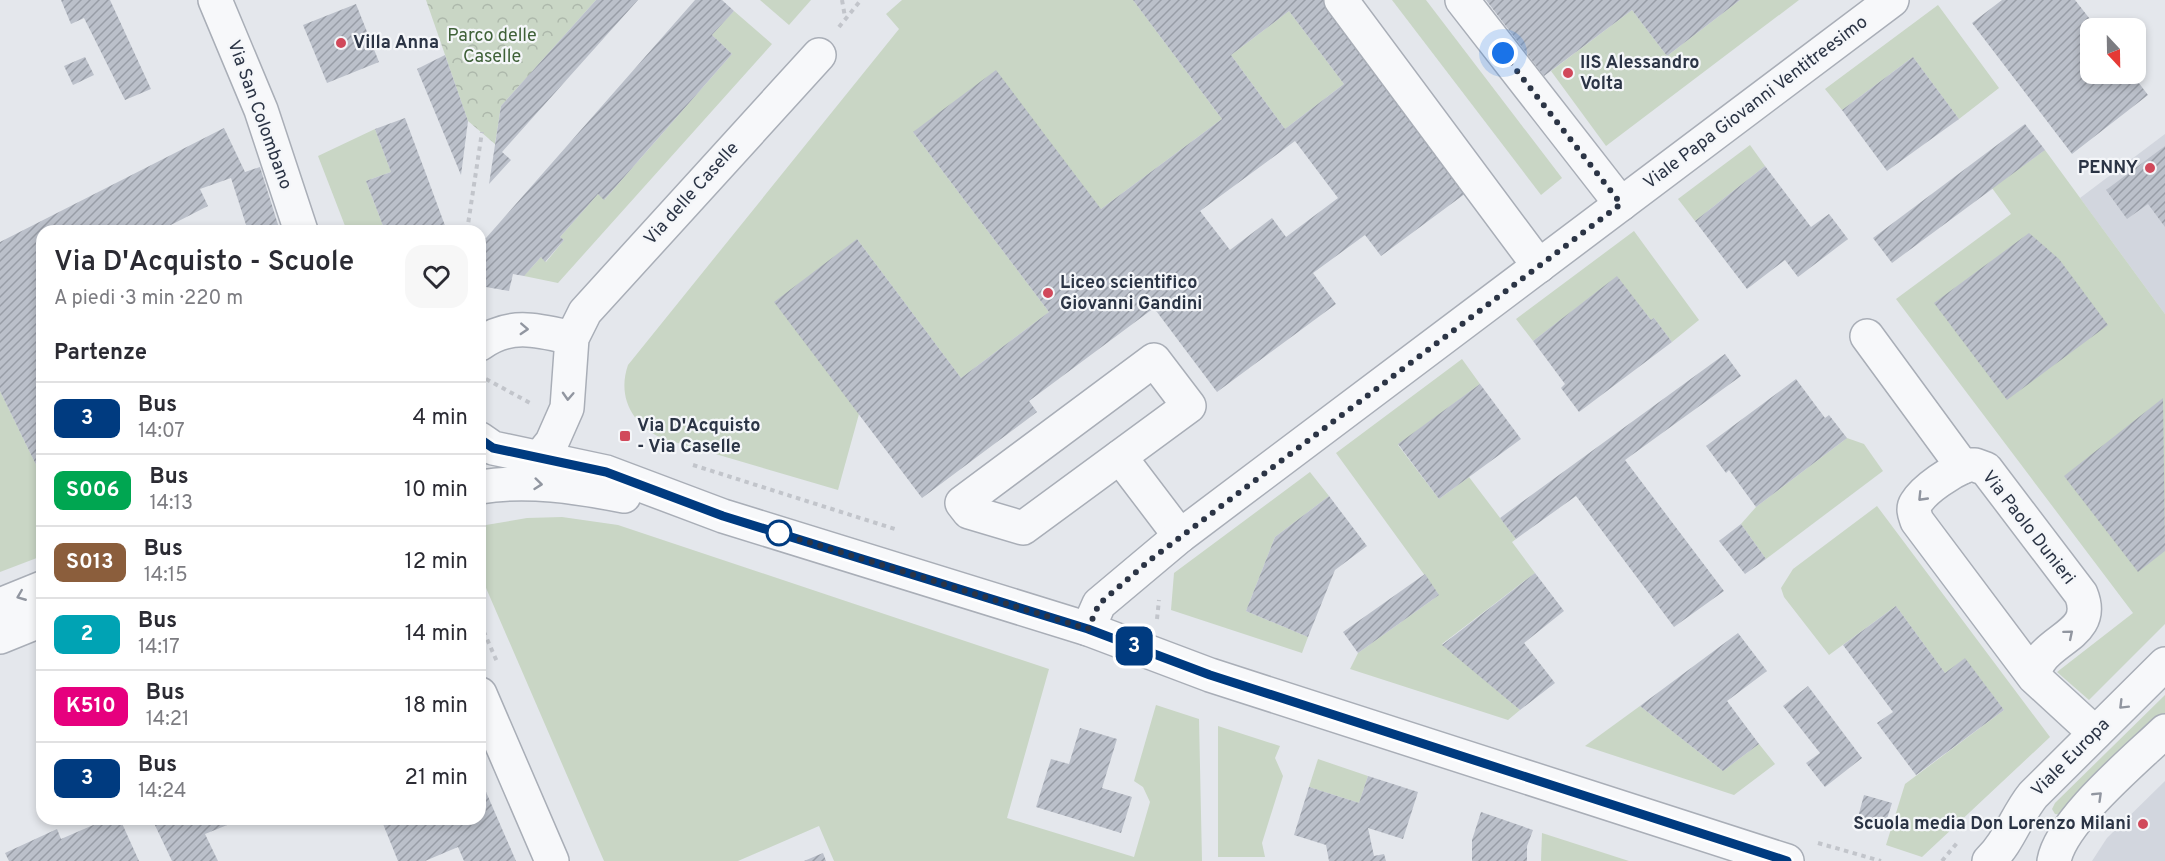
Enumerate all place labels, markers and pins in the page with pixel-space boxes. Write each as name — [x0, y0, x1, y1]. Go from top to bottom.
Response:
place label: Villa Anna — [353, 32, 439, 55]
marker: Villa Anna — [334, 36, 348, 50]
place label: IIS Alessandro Volta — [1580, 52, 1699, 96]
marker: IIS Alessandro Volta — [1561, 66, 1575, 80]
place label: PENNY — [2078, 157, 2138, 180]
marker: PENNY — [2143, 161, 2157, 175]
place label: Liceo scientifico Giovanni Gandini — [1060, 272, 1202, 316]
marker: Liceo scientifico Giovanni Gandini — [1041, 286, 1055, 300]
place label: Via D'Acquisto - Via Caselle — [637, 415, 760, 459]
marker: Via D'Acquisto - Via Caselle — [618, 429, 632, 443]
unlabelled marker — [766, 520, 792, 546]
place label: Scuola media Don Lorenzo Milani — [1853, 813, 2131, 836]
marker: Scuola media Don Lorenzo Milani — [2136, 817, 2150, 831]

